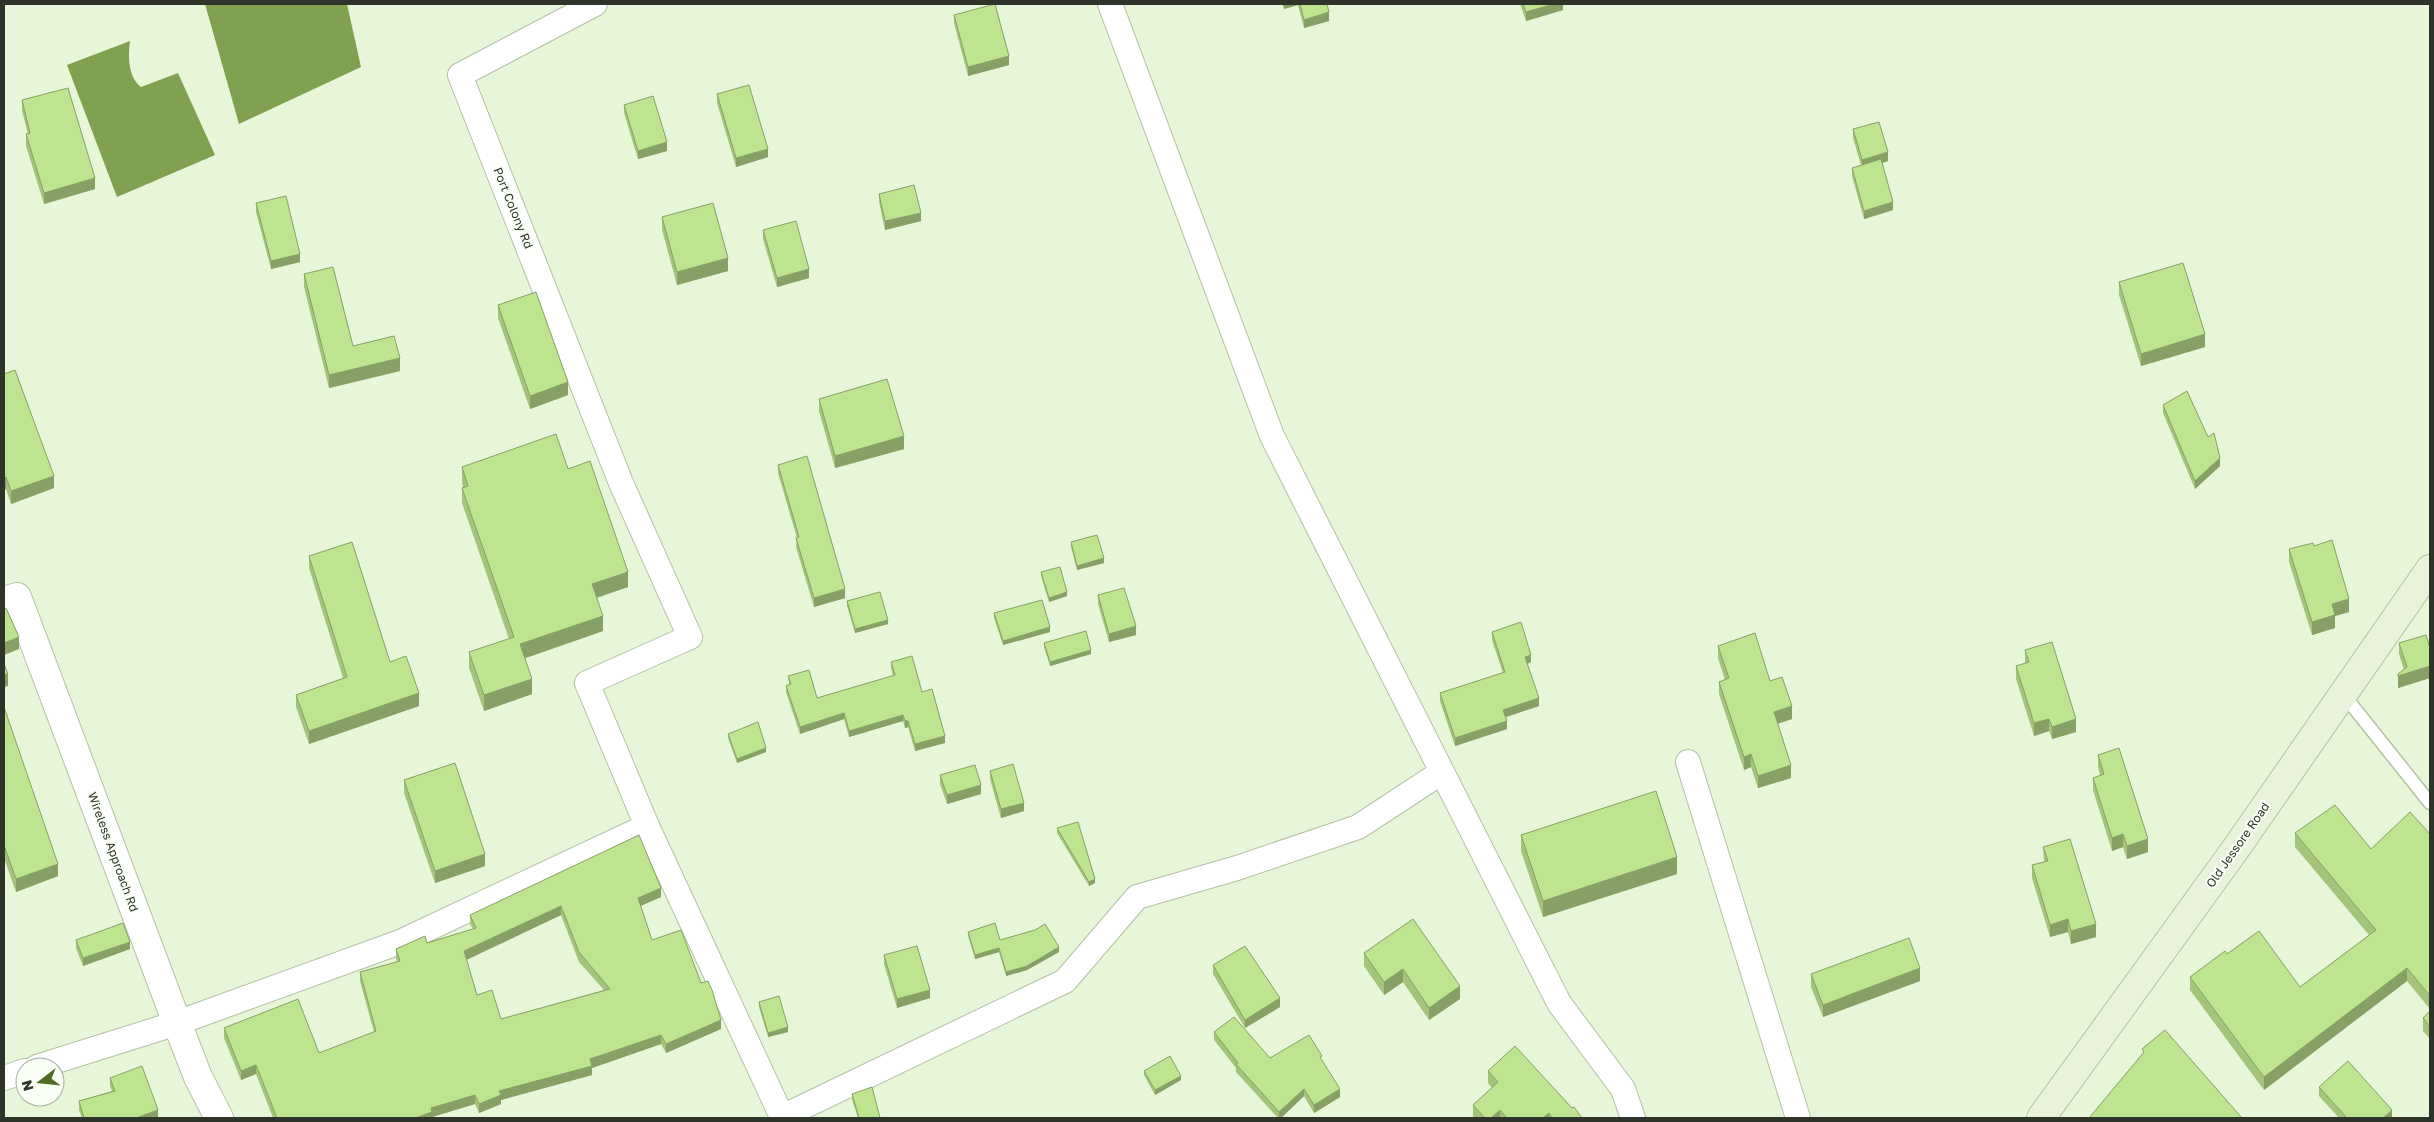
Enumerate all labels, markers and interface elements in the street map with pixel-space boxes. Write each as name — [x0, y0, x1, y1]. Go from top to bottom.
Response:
street label: Port Colony Rd — [490, 165, 537, 251]
street label: Wireless Approach Rd — [85, 790, 142, 914]
street label: Old Jessore Road — [2203, 799, 2273, 890]
north arrow — [15, 1057, 65, 1107]
text: N — [17, 1078, 37, 1093]

